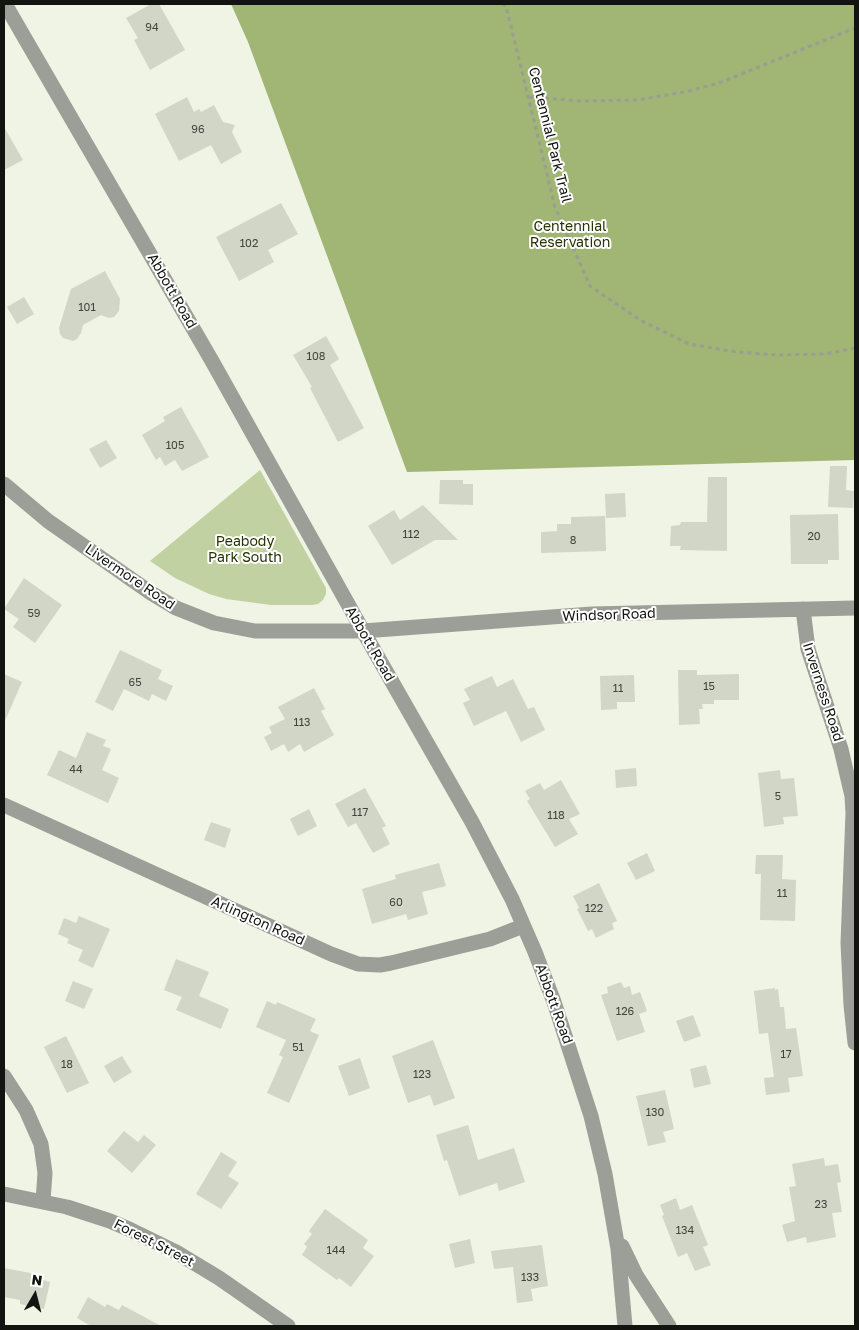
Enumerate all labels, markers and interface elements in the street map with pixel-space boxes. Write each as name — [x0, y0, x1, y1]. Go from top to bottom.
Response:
house number: 94 — [145, 21, 159, 35]
street label: Centennial Park Trail — [525, 65, 575, 205]
house number: 96 — [191, 123, 205, 137]
park label: Centennial Reservation — [530, 219, 610, 252]
house number: 102 — [240, 237, 258, 251]
street label: Abbott Road — [144, 250, 200, 332]
house number: 101 — [78, 301, 96, 315]
house number: 108 — [307, 350, 325, 364]
house number: 105 — [166, 439, 184, 453]
house number: 112 — [402, 528, 420, 542]
house number: 20 — [807, 530, 821, 544]
park label: Peabody Park South — [208, 534, 282, 566]
house number: 8 — [570, 534, 576, 548]
street label: Livermore Road — [82, 541, 178, 613]
street label: Abbott Road — [342, 603, 398, 685]
street label: Windsor Road — [562, 605, 656, 625]
house number: 59 — [27, 607, 41, 621]
street label: Inverness Road — [799, 640, 847, 744]
house number: 65 — [128, 676, 142, 690]
house number: 15 — [703, 680, 715, 694]
house number: 11 — [613, 682, 623, 696]
house number: 113 — [293, 716, 311, 730]
house number: 44 — [69, 763, 83, 777]
house number: 5 — [775, 790, 781, 804]
house number: 117 — [352, 806, 368, 820]
house number: 118 — [547, 809, 565, 823]
house number: 11 — [777, 887, 787, 901]
street label: Arlington Road — [209, 893, 307, 949]
house number: 60 — [389, 896, 403, 910]
house number: 122 — [585, 902, 603, 916]
street label: Abbott Road — [532, 962, 576, 1046]
house number: 126 — [616, 1005, 634, 1019]
house number: 51 — [292, 1041, 304, 1055]
house number: 17 — [780, 1048, 792, 1062]
house number: 18 — [61, 1058, 73, 1072]
house number: 123 — [413, 1068, 431, 1082]
house number: 130 — [646, 1106, 664, 1120]
house number: 23 — [815, 1198, 827, 1212]
street label: Forest Street — [111, 1216, 197, 1270]
house number: 134 — [676, 1224, 694, 1238]
house number: 144 — [327, 1244, 345, 1258]
north arrow — [10, 1270, 60, 1320]
text: N — [31, 1270, 44, 1289]
house number: 133 — [521, 1271, 539, 1285]

